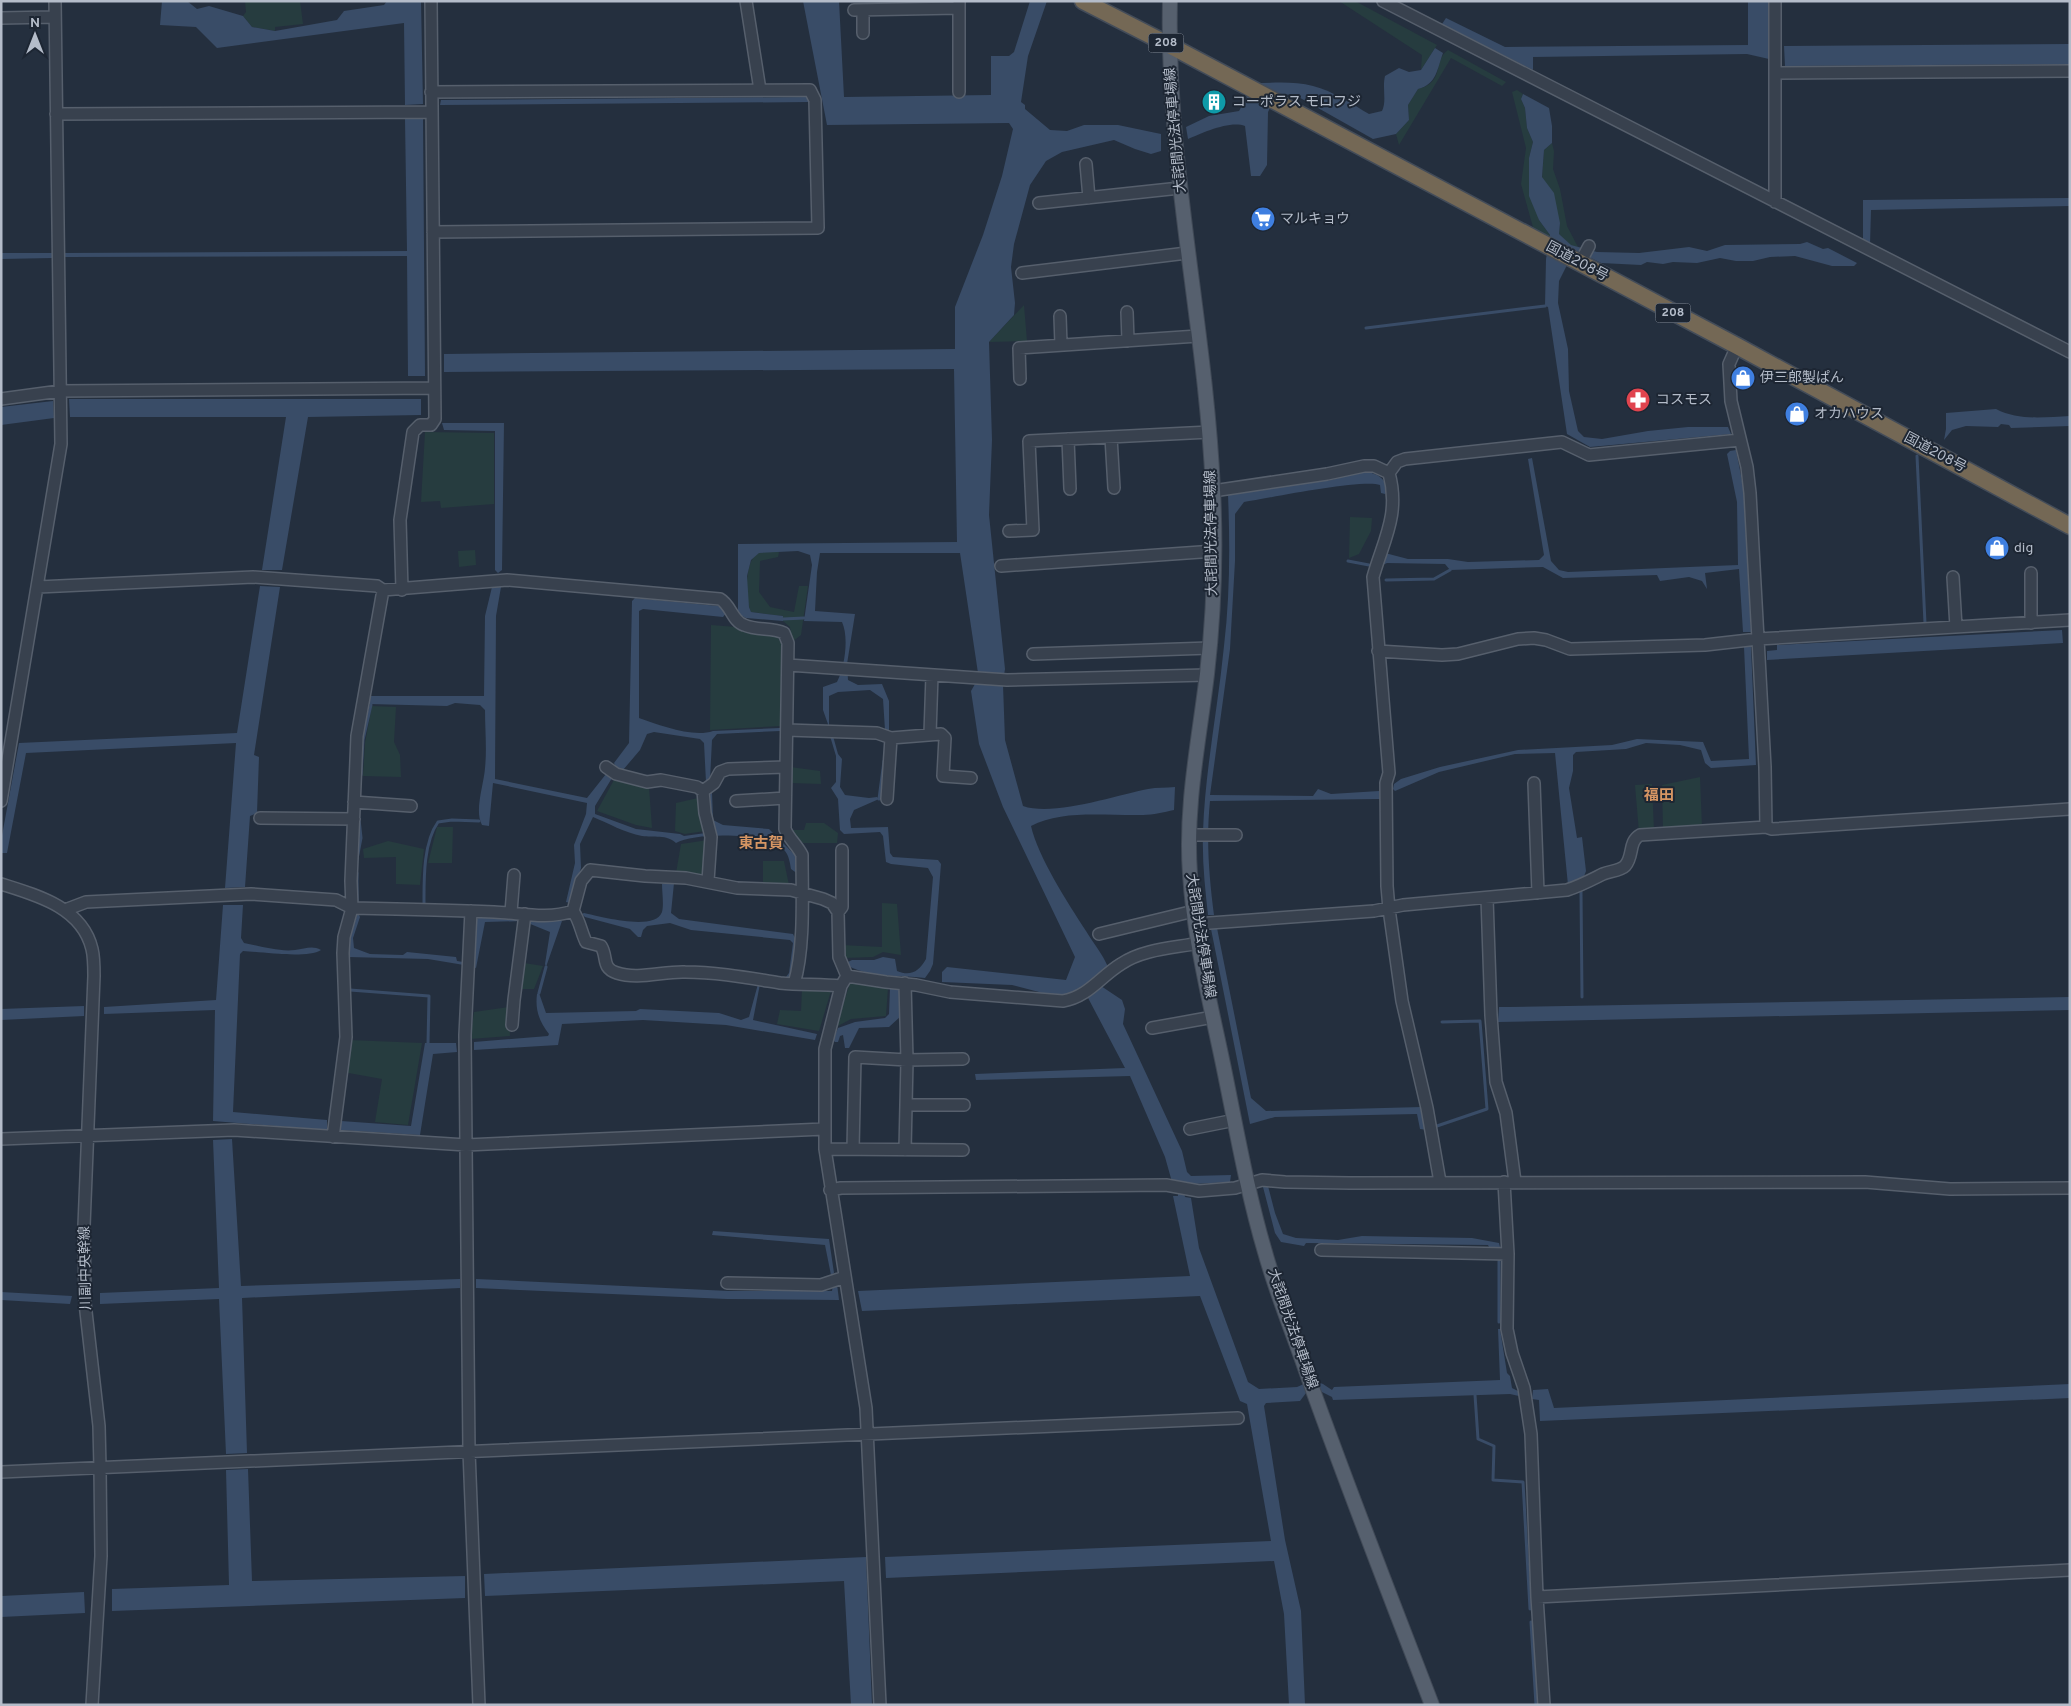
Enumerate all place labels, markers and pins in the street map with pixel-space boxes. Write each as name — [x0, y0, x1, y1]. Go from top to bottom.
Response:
building icon: コーポラス モロフジ — [1201, 89, 1227, 115]
place label: コーポラス モロフジ — [1232, 94, 1361, 111]
supermarket icon: マルキョウ — [1250, 206, 1276, 232]
place label: マルキョウ — [1280, 211, 1350, 228]
shop icon: 伊三郎製ぱん — [1730, 365, 1756, 391]
place label: 伊三郎製ぱん — [1760, 370, 1844, 387]
pharmacy icon: コスモス — [1625, 387, 1651, 413]
place label: コスモス — [1656, 392, 1712, 409]
shop icon: オカハウス — [1784, 401, 1810, 427]
place label: オカハウス — [1814, 406, 1884, 423]
shop icon: dig — [1984, 535, 2010, 561]
place label: dig — [2014, 540, 2033, 557]

